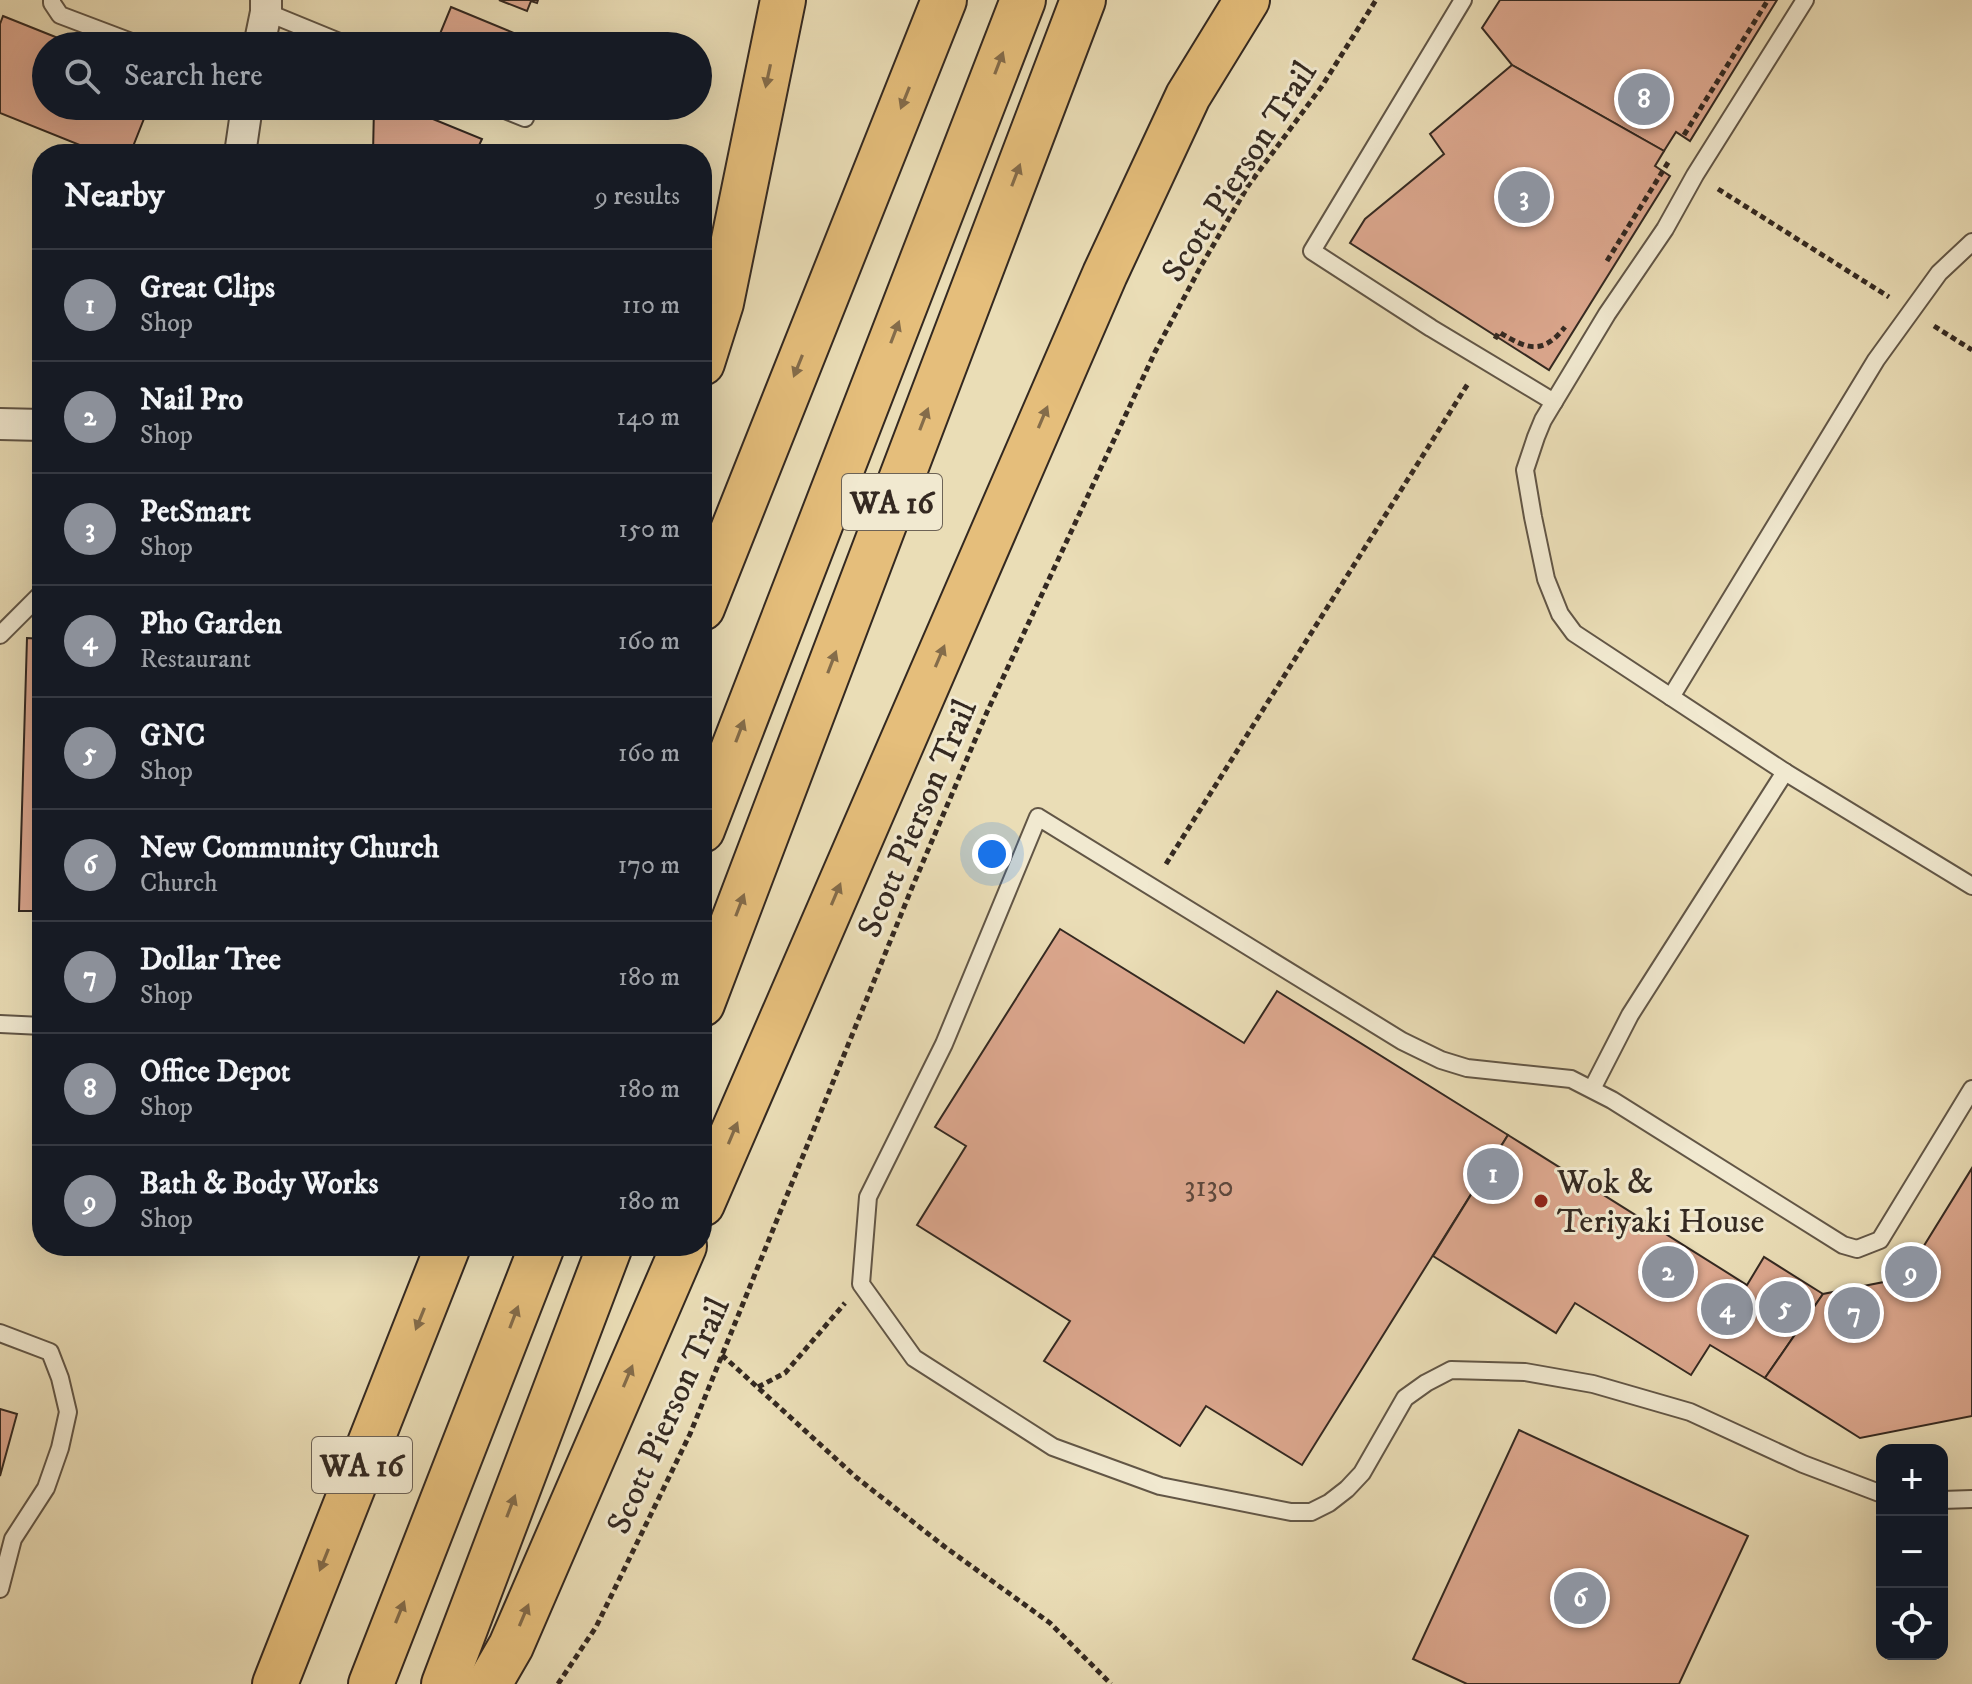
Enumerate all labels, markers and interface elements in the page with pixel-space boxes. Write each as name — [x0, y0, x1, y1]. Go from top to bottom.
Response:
search box — [32, 32, 712, 120]
one-way arrow — [993, 51, 1006, 75]
street label: Scott Pierson Trail — [1153, 53, 1327, 290]
icon: search — [60, 54, 104, 98]
text: Search here — [124, 58, 263, 95]
one-way arrow — [761, 64, 773, 89]
pin: 8 — [1618, 69, 1670, 129]
one-way arrow — [898, 87, 911, 111]
one-way arrow — [1010, 163, 1023, 187]
pin: 3 — [1498, 167, 1550, 227]
text: Nearby — [64, 175, 165, 217]
text: 9 results — [595, 180, 680, 213]
text: Great Clips — [140, 270, 275, 307]
text: 1 — [85, 289, 95, 322]
text: 110 m — [622, 289, 680, 322]
text: Shop — [140, 307, 193, 340]
one-way arrow — [889, 320, 902, 344]
one-way arrow — [792, 354, 805, 378]
text: Nail Pro — [140, 382, 243, 419]
text: 2 — [84, 401, 96, 434]
text: 140 m — [616, 401, 680, 434]
one-way arrow — [1036, 405, 1050, 429]
one-way arrow — [918, 406, 931, 430]
text: Shop — [140, 419, 193, 452]
road number: WA 16 — [842, 474, 942, 530]
text: PetSmart — [140, 494, 251, 531]
text: 3 — [85, 513, 95, 546]
text: 150 m — [619, 513, 680, 546]
text: Shop — [140, 531, 193, 564]
text: Pho Garden — [140, 606, 282, 643]
text: 4 — [83, 625, 97, 658]
text: 160 m — [618, 625, 680, 658]
text: Restaurant — [140, 643, 251, 676]
one-way arrow — [933, 644, 946, 668]
one-way arrow — [826, 650, 839, 674]
street label: Scott Pierson Trail — [849, 693, 987, 944]
text: GNC — [140, 718, 205, 755]
one-way arrow — [734, 719, 747, 743]
text: 5 — [84, 737, 96, 770]
text: 160 m — [618, 737, 680, 770]
text: Shop — [140, 755, 193, 788]
text: New Community Church — [140, 830, 439, 867]
your location — [972, 834, 1012, 874]
text: 6 — [83, 849, 97, 882]
text: 170 m — [618, 849, 680, 882]
text: Church — [140, 867, 218, 900]
one-way arrow — [830, 882, 843, 906]
one-way arrow — [734, 893, 747, 917]
text: Dollar Tree — [140, 942, 281, 979]
text: 7 — [83, 961, 97, 994]
text: 180 m — [618, 961, 680, 994]
text: Shop — [140, 979, 193, 1012]
text: Office Depot — [140, 1054, 290, 1091]
text: 8 — [83, 1073, 97, 1106]
text: 180 m — [618, 1073, 680, 1106]
text: Shop — [140, 1091, 193, 1124]
one-way arrow — [726, 1121, 740, 1145]
pin: 1 — [1467, 1144, 1519, 1204]
place label: Wok & Teriyaki House — [1556, 1162, 1765, 1243]
text: Bath & Body Works — [140, 1166, 378, 1203]
house number: 3130 — [1184, 1169, 1234, 1206]
text: 9 — [84, 1185, 96, 1218]
text: 180 m — [618, 1185, 680, 1218]
marker: Wok & Teriyaki House — [1532, 1192, 1550, 1210]
text: Shop — [140, 1203, 193, 1236]
pin: 2 — [1642, 1242, 1694, 1302]
pin: 9 — [1885, 1242, 1937, 1302]
pin: 5 — [1759, 1277, 1811, 1337]
pin: 4 — [1701, 1279, 1753, 1339]
pin: 7 — [1828, 1283, 1880, 1343]
street label: Scott Pierson Trail — [598, 1290, 740, 1541]
one-way arrow — [508, 1305, 521, 1329]
one-way arrow — [413, 1307, 426, 1331]
one-way arrow — [621, 1364, 634, 1388]
road number: WA 16 — [312, 1437, 412, 1493]
map controls — [1876, 1444, 1948, 1660]
button: + — [1876, 1444, 1948, 1516]
one-way arrow — [505, 1494, 518, 1518]
button: − — [1876, 1516, 1948, 1588]
one-way arrow — [317, 1548, 330, 1572]
pin: 6 — [1554, 1568, 1606, 1628]
button: locate — [1876, 1588, 1948, 1660]
one-way arrow — [394, 1600, 407, 1624]
one-way arrow — [518, 1603, 531, 1627]

